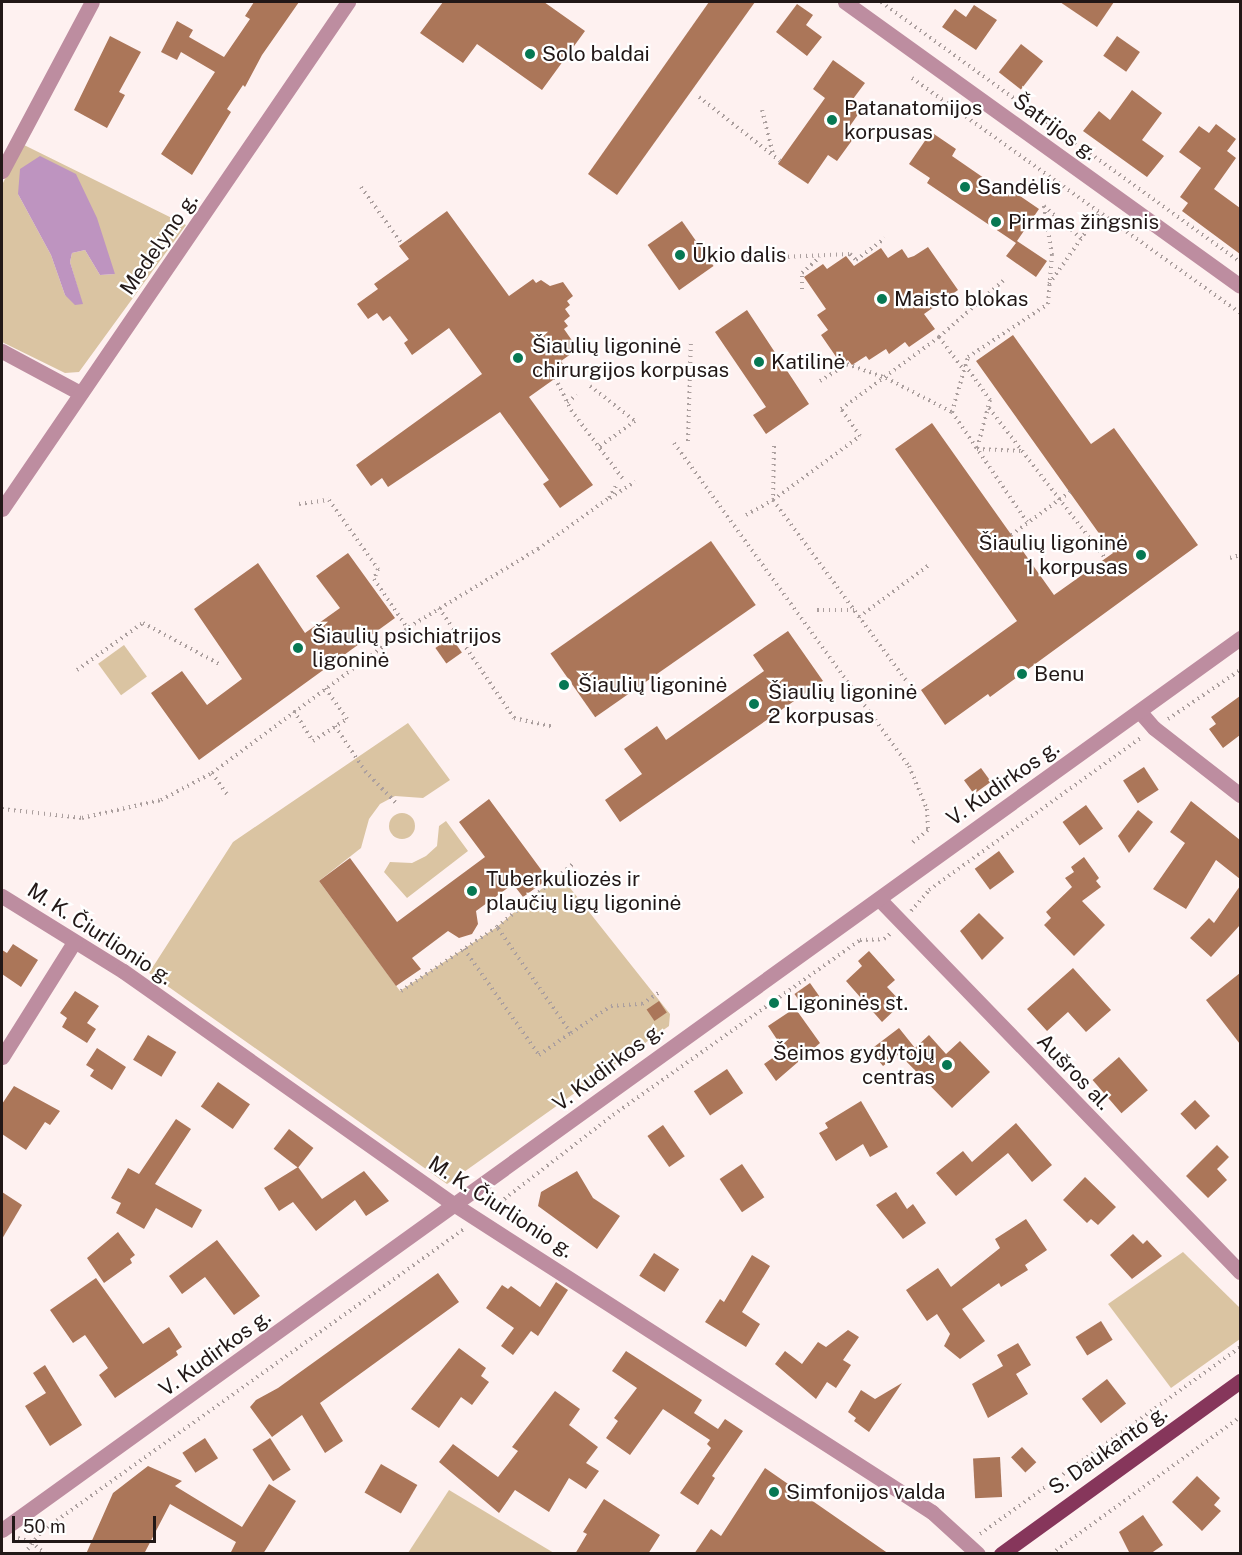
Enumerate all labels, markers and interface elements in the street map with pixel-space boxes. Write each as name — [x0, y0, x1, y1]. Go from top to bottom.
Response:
place label: Solo baldai — [542, 41, 650, 67]
marker: Solo baldai — [523, 47, 537, 61]
street label: Šatrijos g. — [1008, 88, 1102, 166]
place label: Patanatomijos korpusas — [844, 95, 982, 145]
marker: Patanatomijos korpusas — [825, 113, 839, 127]
place label: Sandėlis — [977, 174, 1061, 200]
marker: Sandėlis — [958, 180, 972, 194]
street label: Medelyno g. — [115, 188, 203, 300]
place label: Pirmas žingsnis — [1008, 209, 1159, 235]
marker: Pirmas žingsnis — [989, 215, 1003, 229]
place label: Ūkio dalis — [692, 242, 787, 268]
marker: Ūkio dalis — [673, 248, 687, 262]
place label: Maisto blokas — [894, 286, 1028, 312]
marker: Maisto blokas — [875, 292, 889, 306]
place label: Šiaulių ligoninė chirurgijos korpusas — [532, 333, 729, 383]
marker: Šiaulių ligoninė chirurgijos korpusas — [509, 349, 527, 367]
place label: Katilinė — [771, 349, 845, 375]
marker: Katilinė — [752, 355, 766, 369]
place label: Šiaulių ligoninė 1 korpusas — [979, 530, 1128, 580]
marker: Šiaulių ligoninė 1 korpusas — [1132, 546, 1150, 564]
place label: Šiaulių psichiatrijos ligoninė — [312, 623, 501, 673]
marker: Šiaulių psichiatrijos ligoninė — [289, 639, 307, 657]
place label: Benu — [1034, 661, 1084, 687]
marker: Benu — [1015, 667, 1029, 681]
place label: Šiaulių ligoninė — [578, 672, 727, 698]
marker: Šiaulių ligoninė — [555, 676, 573, 694]
place label: Šiaulių ligoninė 2 korpusas — [768, 679, 917, 729]
marker: Šiaulių ligoninė 2 korpusas — [745, 695, 763, 713]
street label: V. Kudirkos g. — [942, 735, 1064, 831]
place label: Tuberkuliozės ir plaučių ligų ligoninė — [486, 866, 681, 916]
street label: M. K. Čiurlionio g. — [23, 878, 177, 990]
marker: Tuberkuliozės ir plaučių ligų ligoninė — [463, 882, 481, 900]
place label: Ligoninės st. — [786, 990, 908, 1016]
marker: Ligoninės st. — [767, 996, 781, 1010]
street label: V. Kudirkos g. — [548, 1017, 668, 1117]
street label: Aušros al. — [1032, 1029, 1116, 1115]
place label: Šeimos gydytojų centras — [773, 1040, 935, 1090]
marker: Šeimos gydytojų centras — [940, 1058, 954, 1072]
street label: M. K. Čiurlionio g. — [424, 1151, 578, 1263]
street label: V. Kudirkos g. — [154, 1304, 276, 1402]
street label: S. Daukanto g. — [1044, 1400, 1172, 1500]
place label: Simfonijos valda — [786, 1479, 946, 1505]
marker: Simfonijos valda — [767, 1485, 781, 1499]
scale bar — [15, 1504, 159, 1542]
text: 50 m — [23, 1516, 66, 1537]

